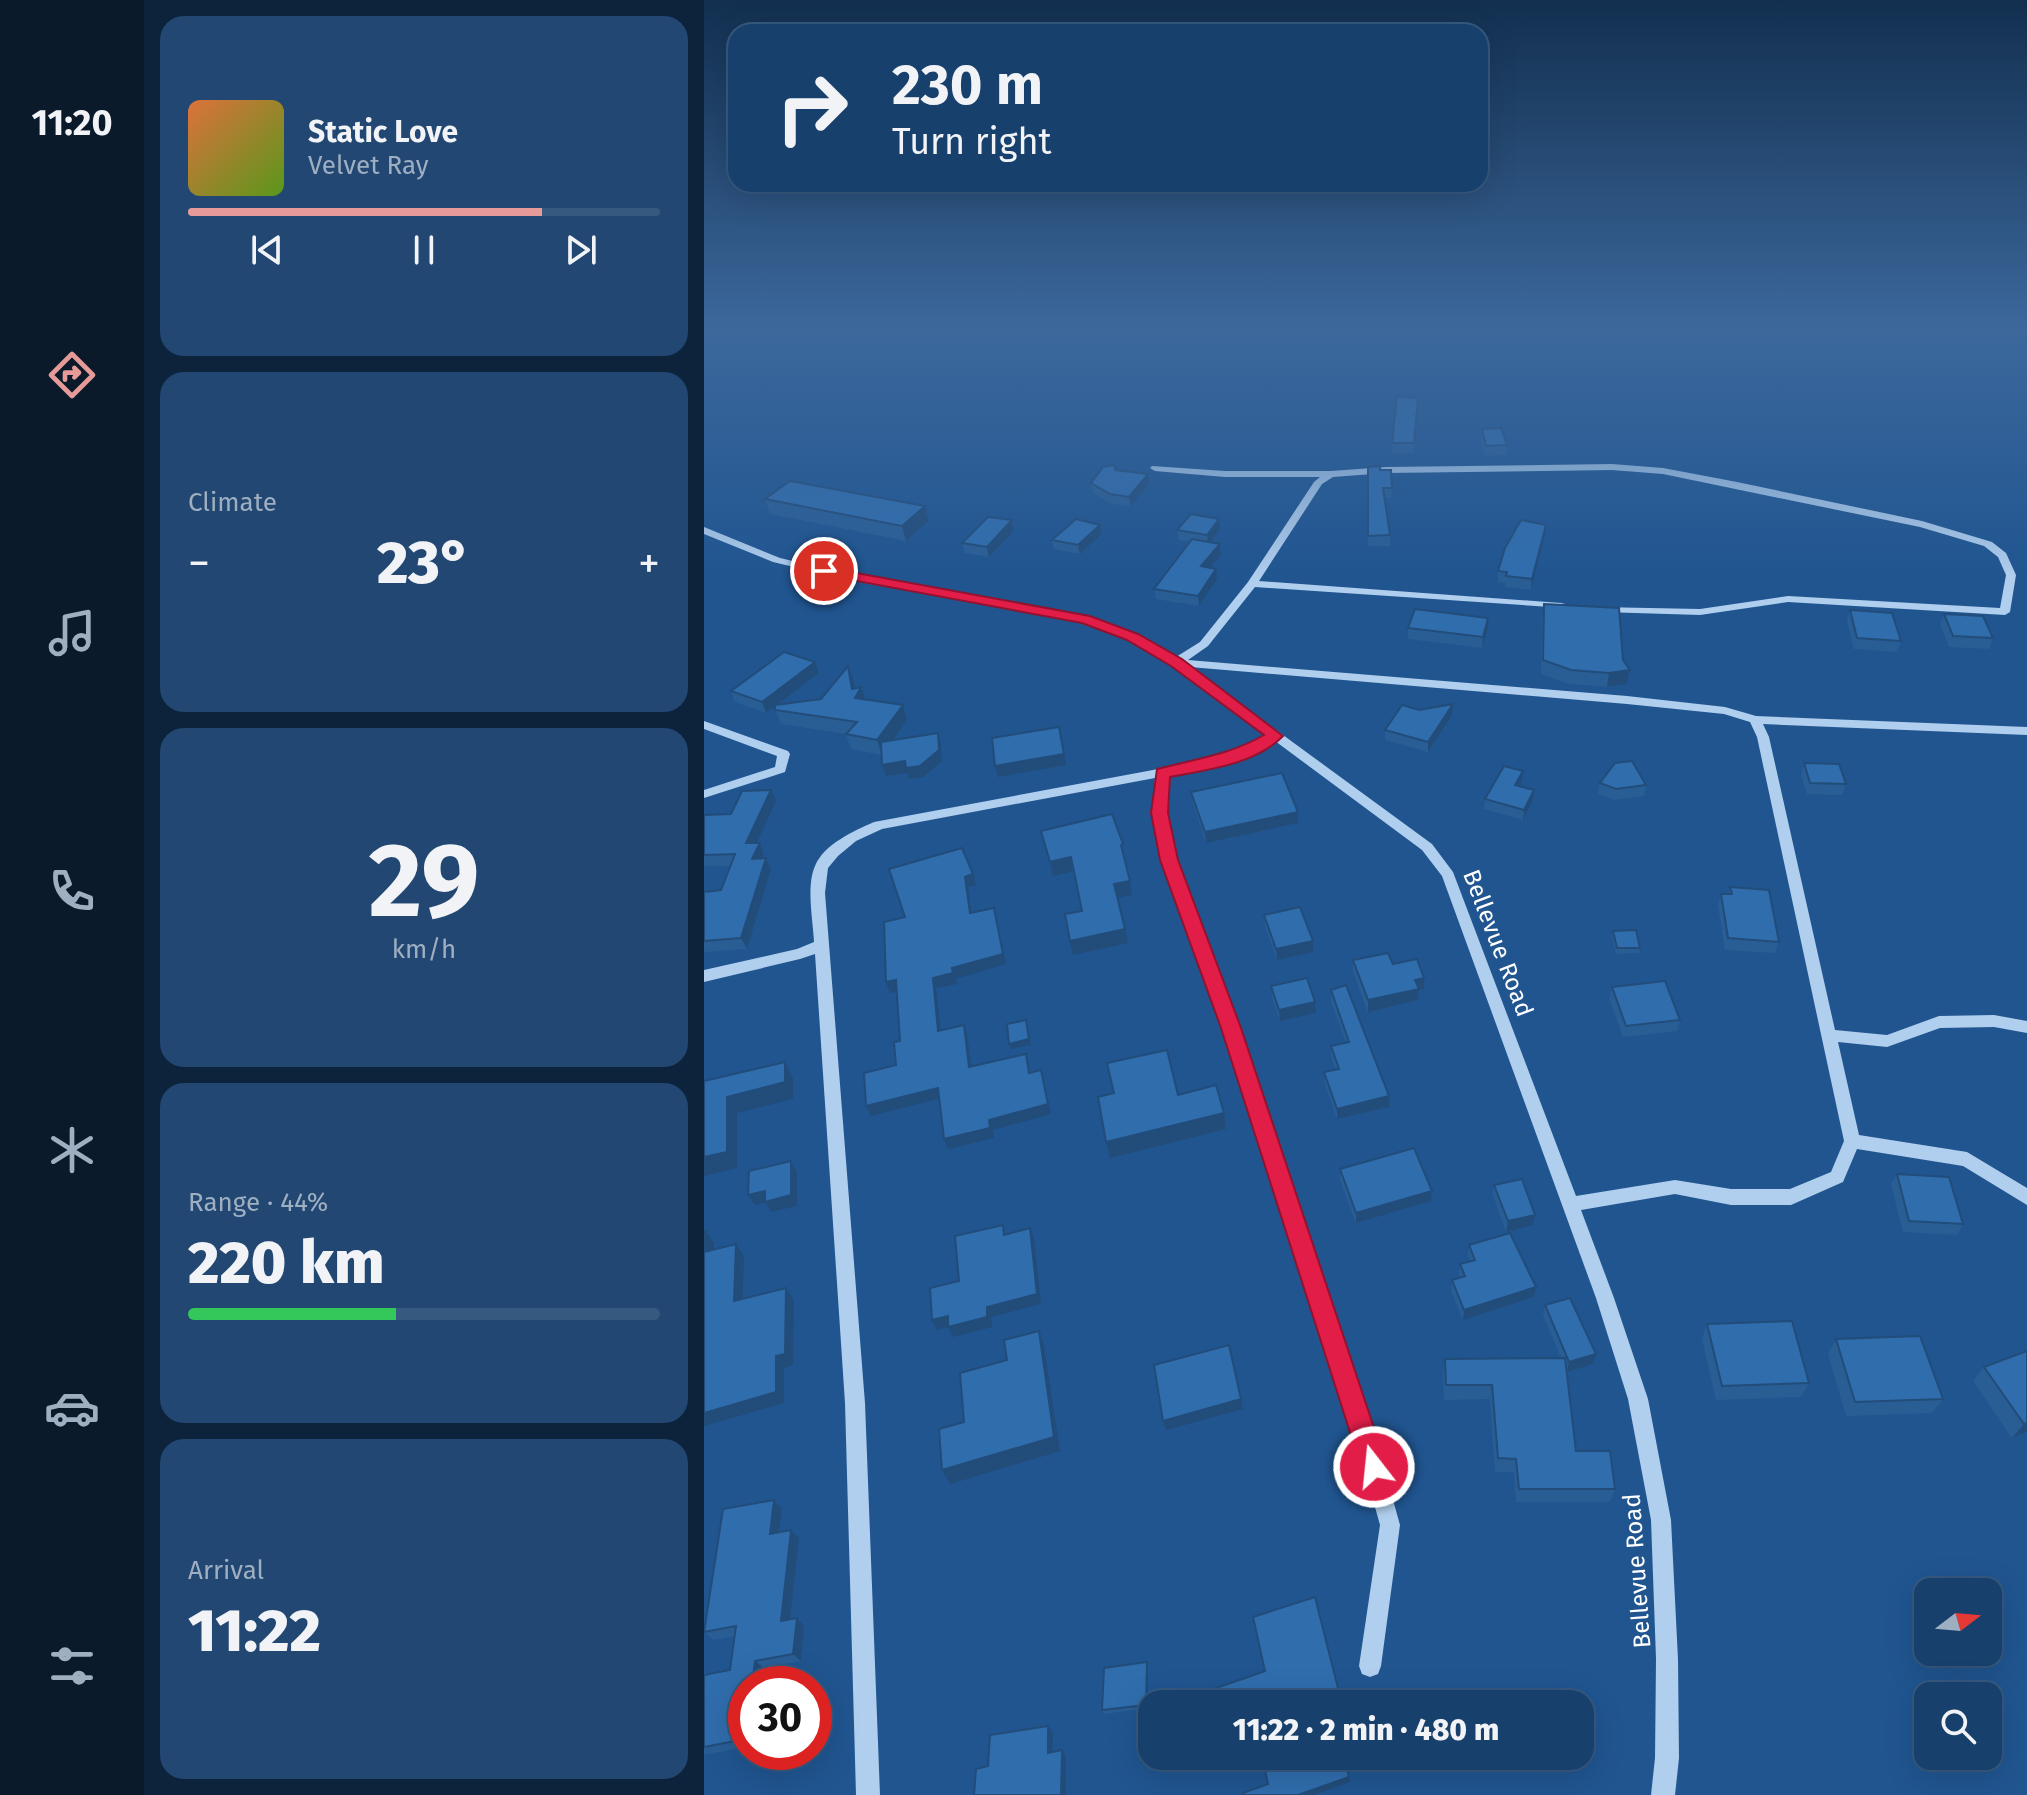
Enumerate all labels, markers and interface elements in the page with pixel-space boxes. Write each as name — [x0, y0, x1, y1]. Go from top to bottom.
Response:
text: 230 m — [892, 52, 1043, 119]
icon: right — [760, 56, 864, 160]
text: 11:20 — [31, 101, 113, 145]
text: Static Love — [308, 114, 458, 150]
text: Turn right — [892, 120, 1052, 164]
text: Velvet Ray — [308, 150, 428, 181]
icon: previous — [245, 228, 289, 272]
icon: pause — [402, 228, 446, 272]
icon: next — [559, 228, 603, 272]
icon: directions — [44, 347, 100, 403]
text: Climate — [188, 487, 277, 518]
text: 23° — [377, 527, 471, 599]
text: − — [188, 537, 210, 590]
text: + — [638, 537, 660, 590]
pin — [790, 537, 858, 605]
icon: arrive — [802, 549, 846, 593]
icon: music — [44, 605, 100, 661]
text: 29 — [369, 819, 479, 944]
icon: phone — [44, 863, 100, 919]
street label: Bellevue Road — [1457, 866, 1539, 1020]
text: km/h — [392, 934, 456, 965]
icon: climate — [44, 1122, 100, 1178]
text: Range · 44% — [188, 1187, 328, 1218]
text: 220 km — [188, 1227, 384, 1299]
icon: car — [44, 1380, 100, 1436]
position arrow — [1332, 1425, 1416, 1509]
street label: Bellevue Road — [1618, 1493, 1656, 1649]
text: Arrival — [188, 1555, 264, 1586]
north arrow — [1914, 1578, 2002, 1666]
map controls — [1914, 1578, 2002, 1770]
text: 11:22 — [188, 1595, 321, 1667]
icon: filters — [44, 1638, 100, 1694]
speed limit sign: 30 — [728, 1666, 832, 1770]
button: search — [1914, 1682, 2002, 1770]
text: 11:22 · 2 min · 480 m — [1233, 1712, 1499, 1748]

